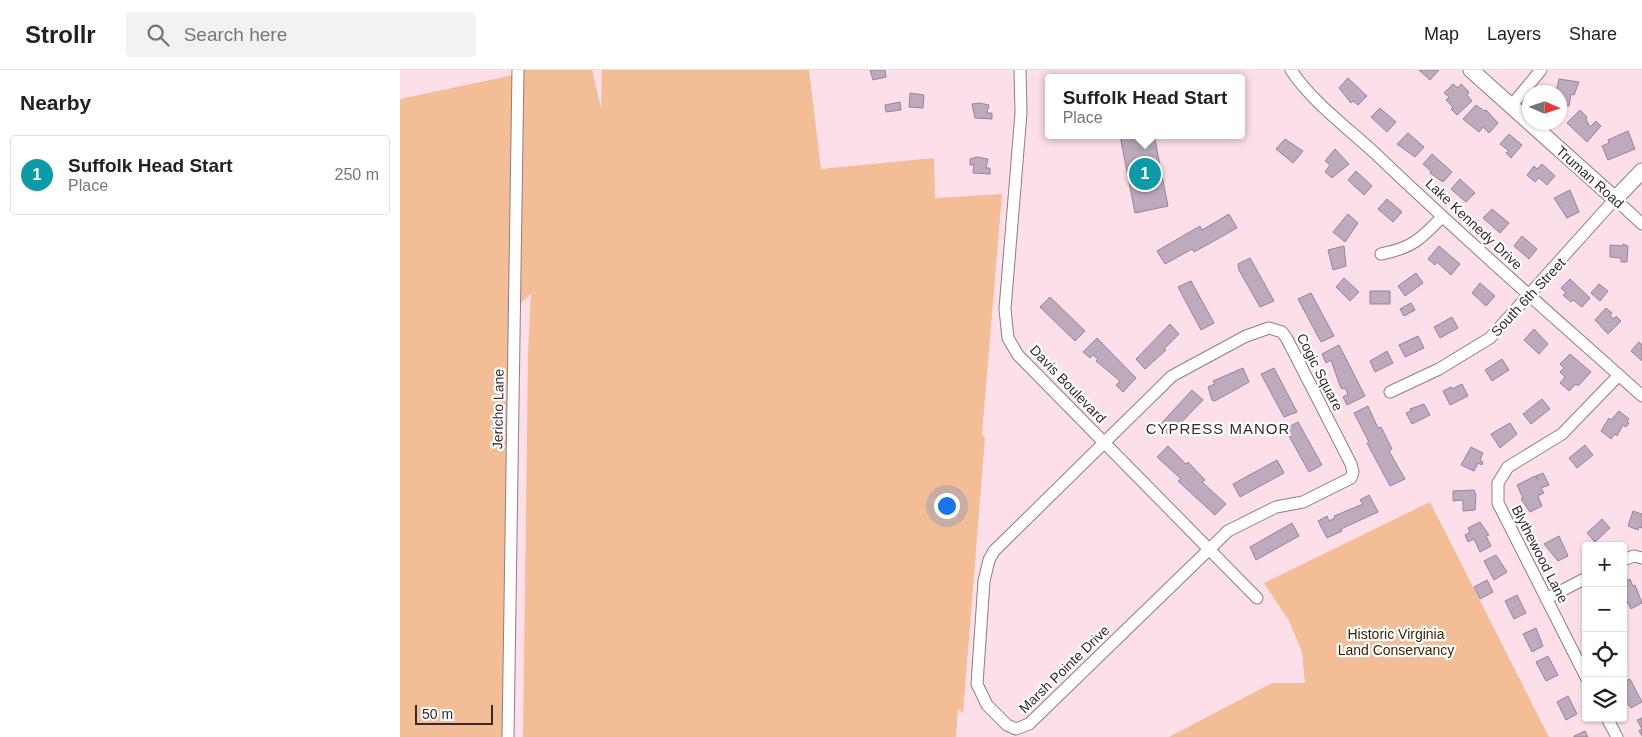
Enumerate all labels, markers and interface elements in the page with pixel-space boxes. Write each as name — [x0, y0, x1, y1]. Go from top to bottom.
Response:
search box — [126, 12, 476, 57]
text: Strollr — [25, 21, 96, 48]
icon: search — [144, 21, 172, 49]
text: Search here — [184, 24, 287, 45]
text: Map — [1424, 24, 1459, 44]
text: Layers — [1487, 24, 1541, 44]
text: Share — [1569, 24, 1617, 44]
popup — [1045, 74, 1245, 139]
north arrow — [1522, 85, 1567, 130]
text: Suffolk Head Start — [1063, 87, 1227, 108]
text: Nearby — [20, 91, 91, 114]
text: Place — [1063, 109, 1103, 126]
street label: Truman Road — [1553, 143, 1627, 211]
text: Suffolk Head Start — [68, 155, 233, 176]
pin: 1 — [1129, 155, 1161, 193]
text: 1 — [33, 166, 41, 183]
text: 250 m — [335, 166, 379, 183]
street label: Lake Kennedy Drive — [1422, 175, 1526, 273]
text: Place — [68, 177, 108, 194]
street label: South 6th Street — [1488, 254, 1568, 339]
street label: Cogic Square — [1294, 331, 1346, 414]
street label: Davis Boulevard — [1027, 342, 1109, 426]
street label: Jericho Lane — [489, 369, 507, 449]
district label: CYPRESS MANOR — [1146, 420, 1290, 437]
your location — [934, 493, 960, 519]
street label: Blythewood Lane — [1508, 503, 1572, 606]
map controls — [1582, 542, 1627, 722]
button: + — [1582, 542, 1627, 587]
button: − — [1582, 587, 1627, 632]
street label: Marsh Pointe Drive — [1016, 622, 1113, 716]
park label: Historic Virginia Land Conservancy — [1338, 626, 1454, 658]
button: locate — [1582, 632, 1627, 677]
button: layers — [1582, 677, 1627, 722]
scale bar — [415, 702, 492, 725]
text: 50 m — [422, 706, 453, 722]

